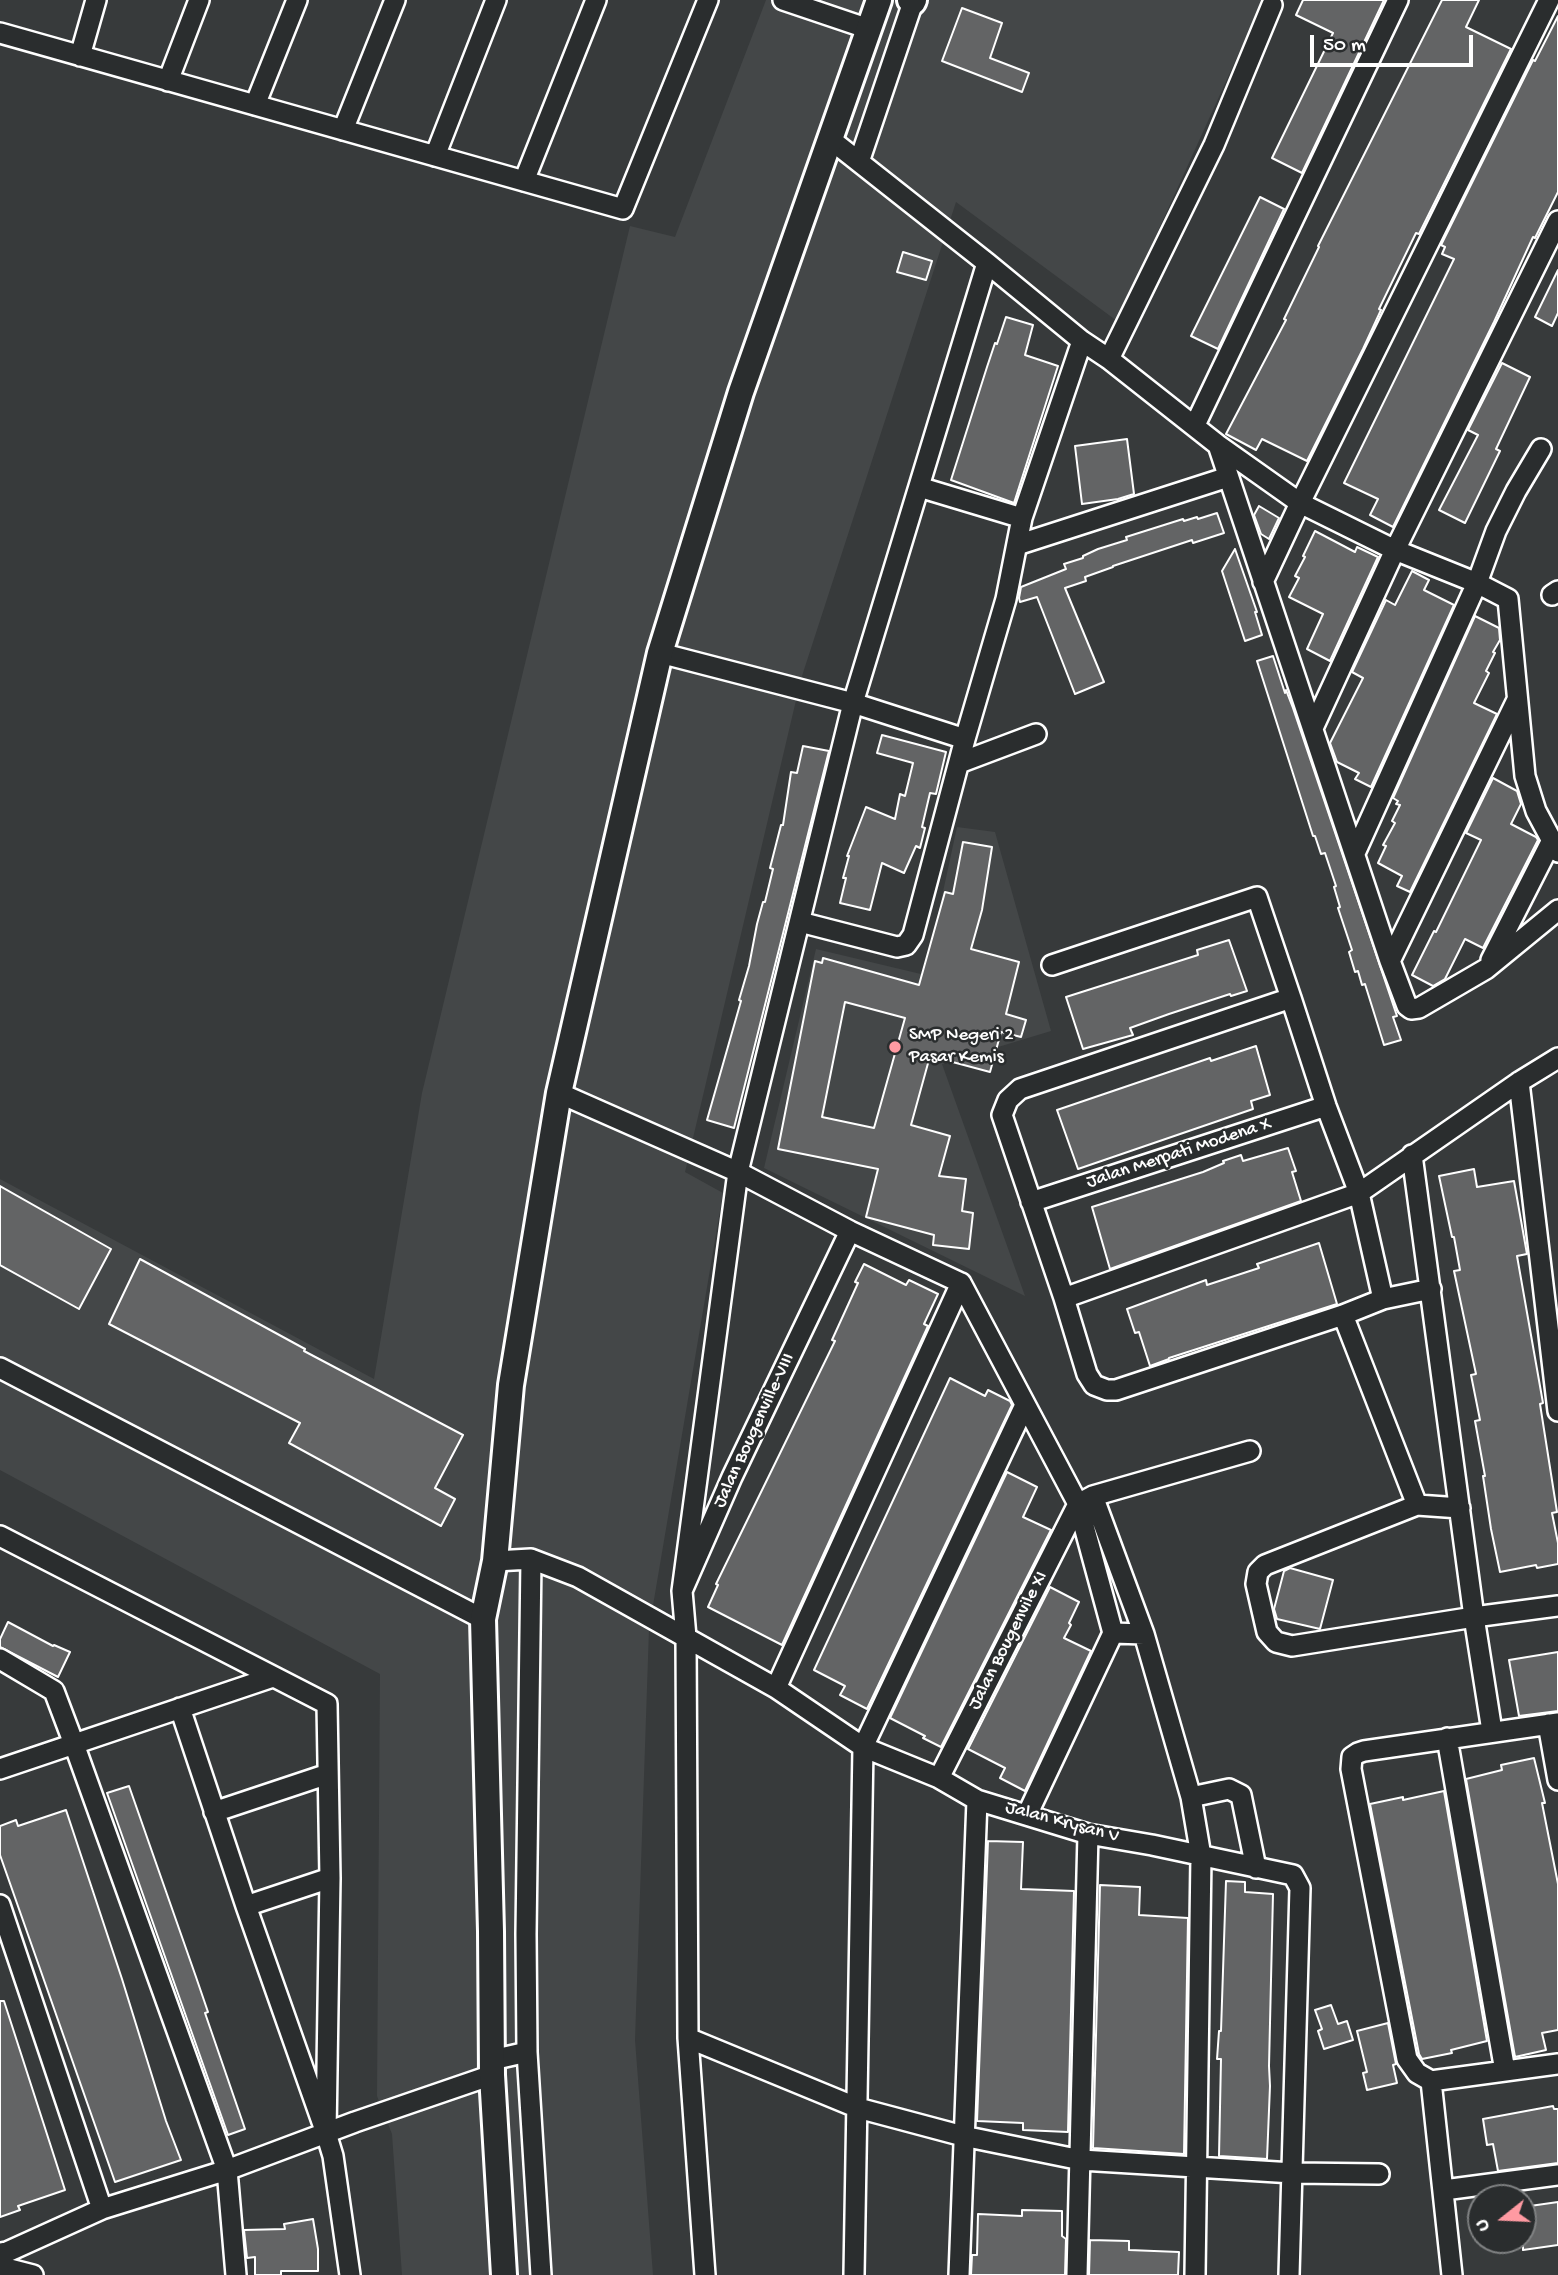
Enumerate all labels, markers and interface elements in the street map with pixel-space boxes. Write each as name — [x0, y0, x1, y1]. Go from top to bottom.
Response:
scale bar — [1313, 21, 1476, 65]
text: 50 m — [1323, 34, 1366, 59]
place label: SMP Negeri 2 Pasar Kemis — [909, 1025, 1013, 1069]
marker: SMP Negeri 2 Pasar Kemis — [887, 1039, 903, 1055]
street label: Jalan Merpati Modena X — [1084, 1113, 1274, 1195]
street label: Jalan Bougenville-VIII — [709, 1350, 801, 1512]
street label: Jalan Bougenvile XI — [964, 1568, 1054, 1714]
street label: Jalan Krysan V — [1003, 1797, 1121, 1849]
north arrow — [1467, 2184, 1537, 2254]
text: U — [1471, 2216, 1496, 2234]

